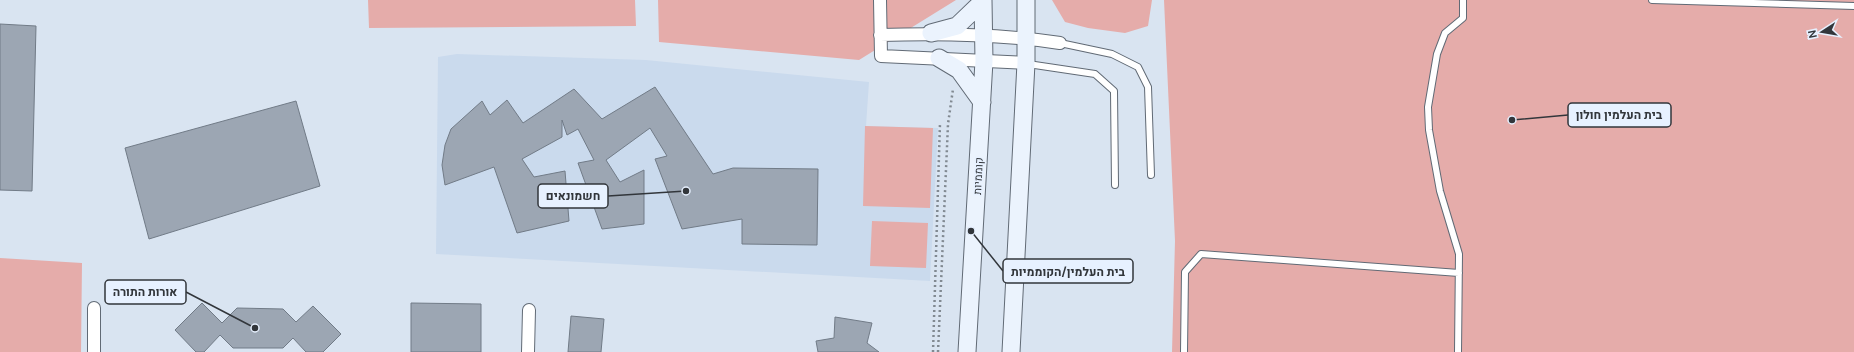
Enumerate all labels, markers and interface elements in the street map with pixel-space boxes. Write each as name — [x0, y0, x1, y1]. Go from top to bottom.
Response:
north arrow — [1802, 12, 1842, 52]
text: N — [1805, 29, 1820, 39]
callout: בית העלמין חולון — [1568, 103, 1671, 127]
text: בית העלמין חולון — [1576, 107, 1663, 123]
street label: קוממיות — [970, 157, 986, 195]
callout: חשמונאים — [538, 184, 608, 208]
text: חשמונאים — [546, 188, 600, 204]
callout: בית העלמין/הקוממיות — [1003, 259, 1133, 283]
text: בית העלמין/הקוממיות — [1011, 264, 1126, 280]
callout: אורות התורה — [105, 280, 186, 304]
text: אורות התורה — [113, 284, 177, 300]

